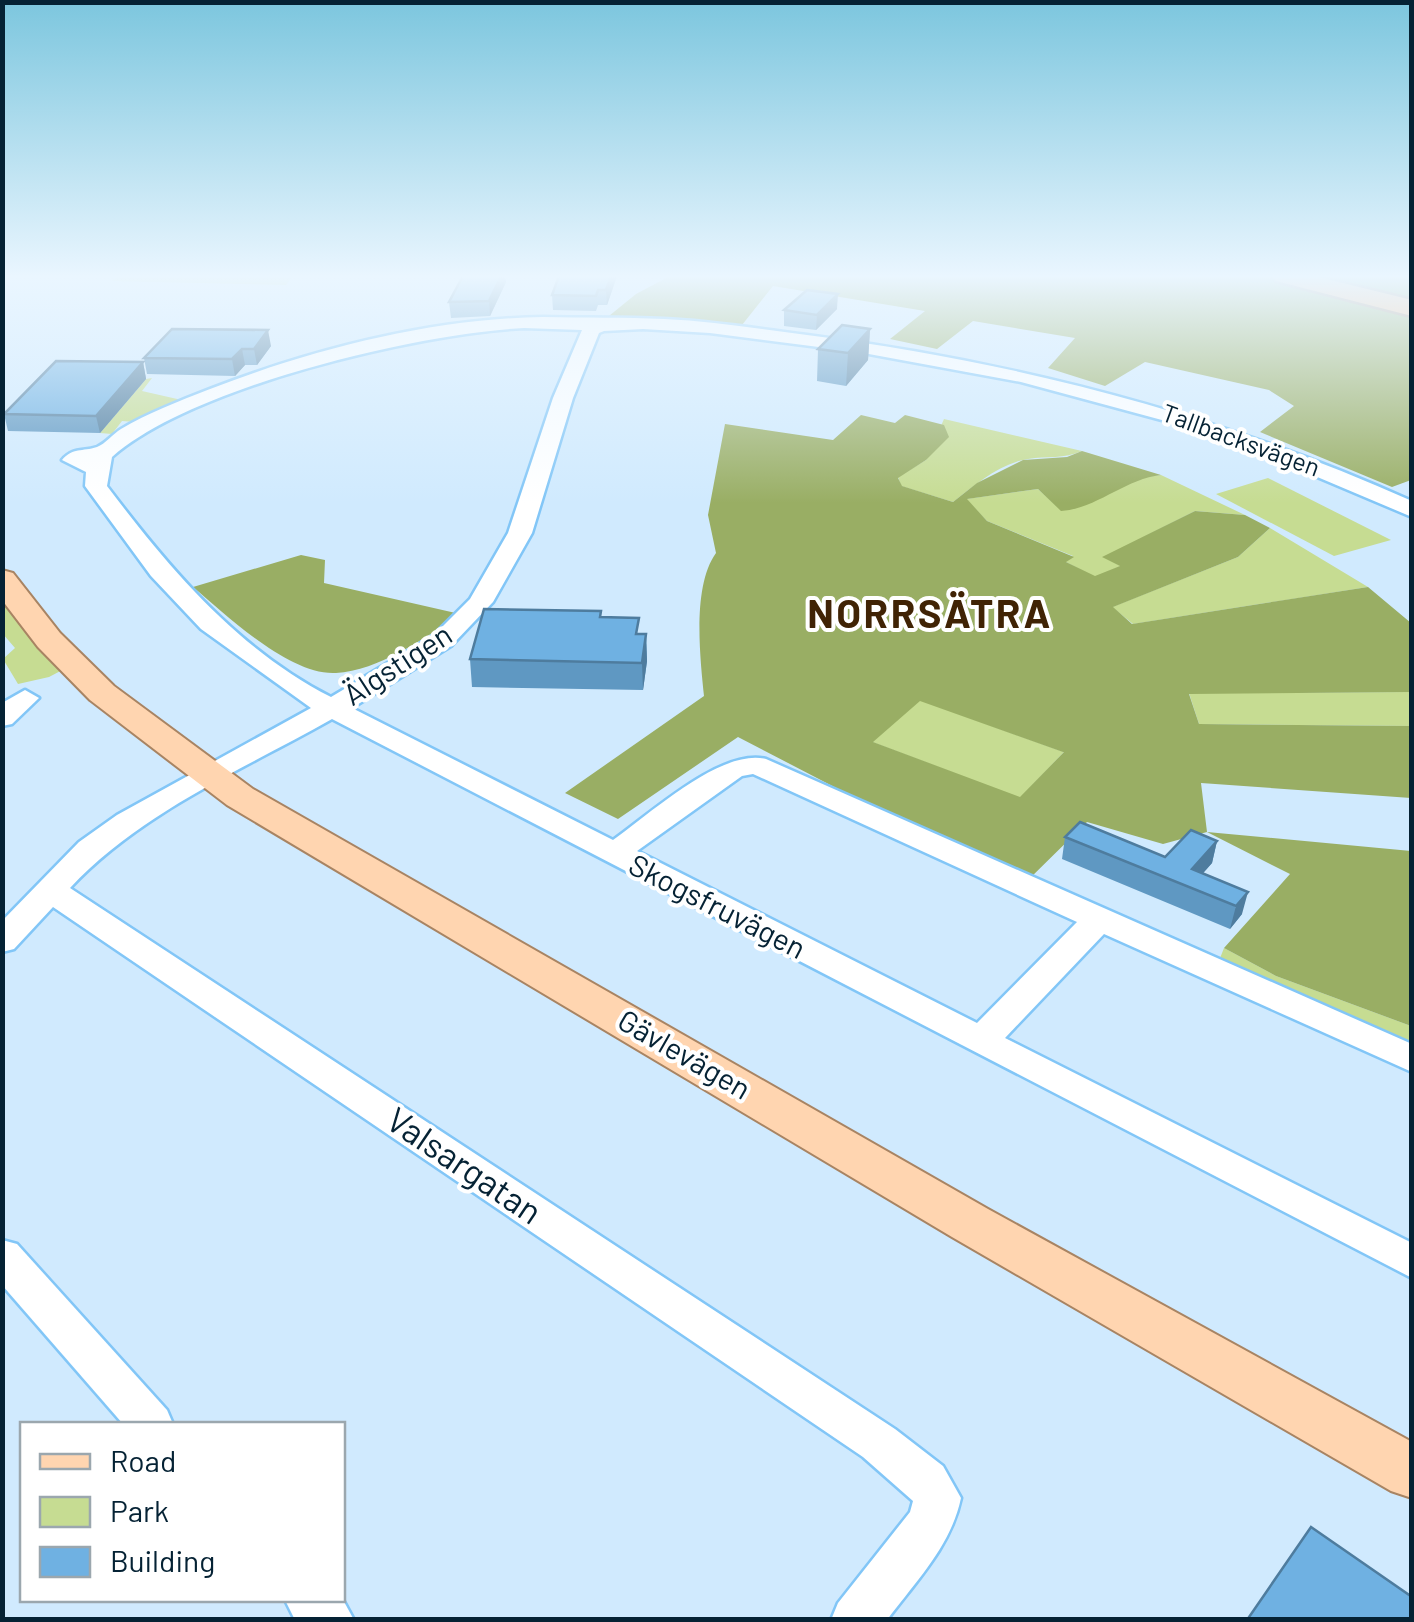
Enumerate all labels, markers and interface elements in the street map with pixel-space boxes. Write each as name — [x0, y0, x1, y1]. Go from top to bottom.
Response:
street label: Tallbacksvägen — [1158, 397, 1324, 482]
district label: NORRSÄTRA — [807, 588, 1053, 636]
street label: Älgstigen — [336, 615, 458, 712]
street label: Skogsfruvägen — [623, 845, 812, 965]
street label: Gävlevägen — [612, 1001, 758, 1106]
street label: Valsargatan — [380, 1097, 551, 1231]
legend — [20, 1422, 345, 1602]
text: Road — [110, 1442, 176, 1478]
text: Park — [110, 1492, 169, 1528]
text: Building — [110, 1542, 215, 1578]

